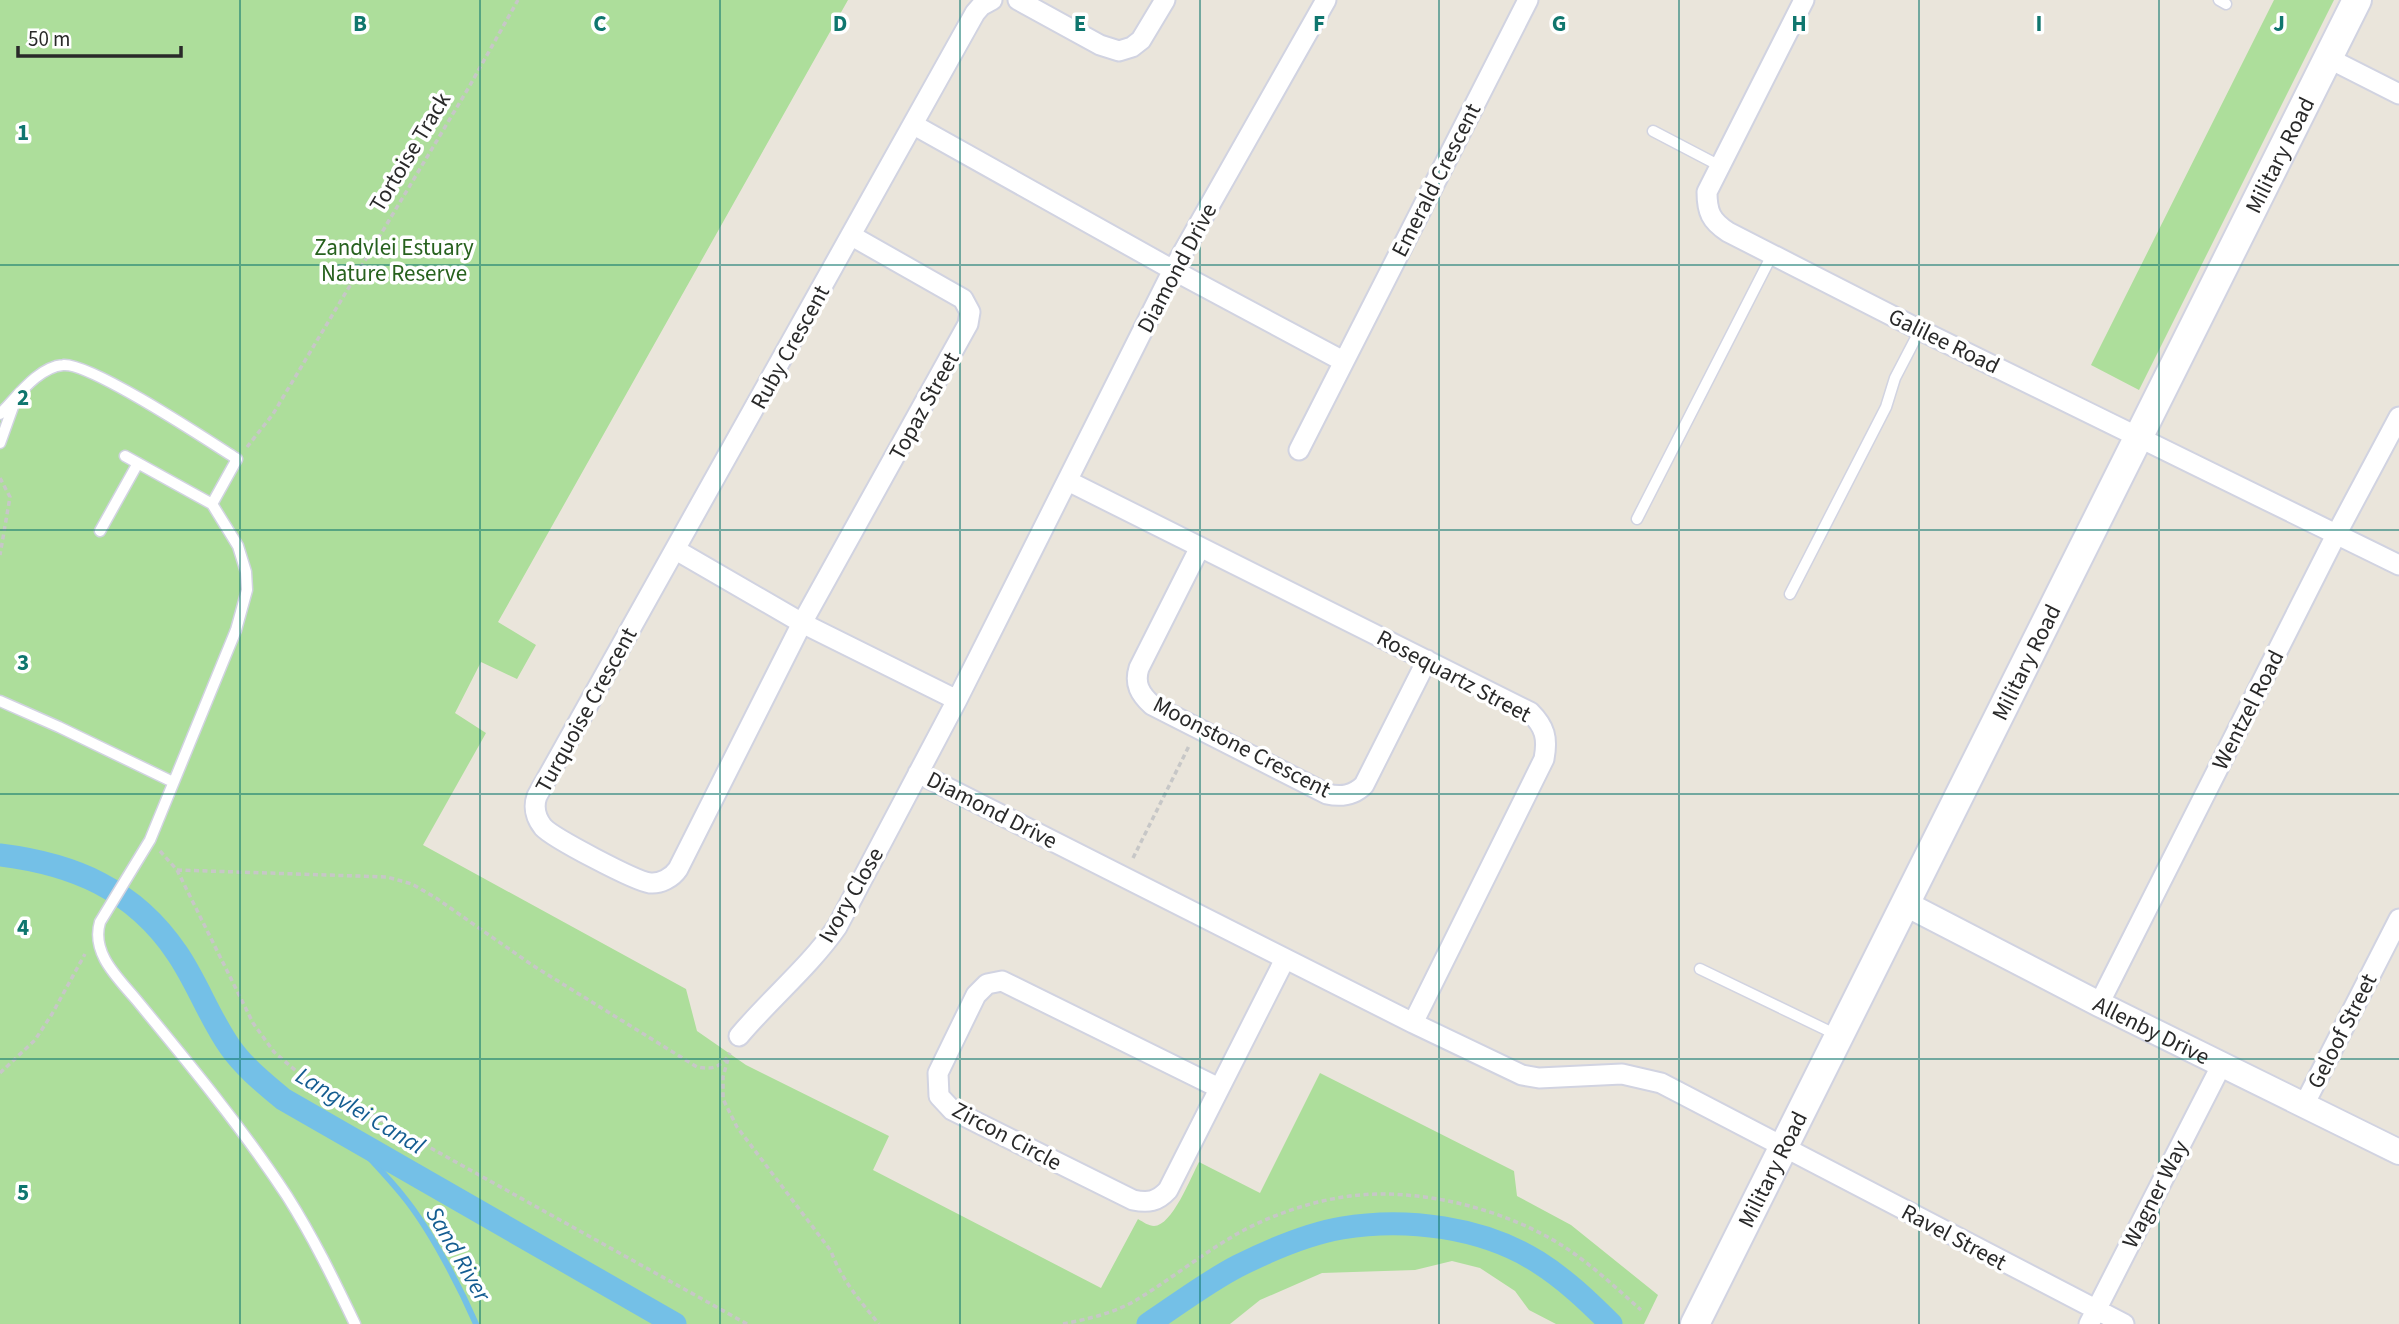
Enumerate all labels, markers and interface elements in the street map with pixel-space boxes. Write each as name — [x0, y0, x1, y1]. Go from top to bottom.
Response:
text: B — [353, 7, 367, 40]
text: C — [593, 7, 607, 40]
text: D — [833, 7, 847, 40]
text: E — [1074, 7, 1086, 40]
text: F — [1313, 7, 1325, 40]
text: G — [1552, 7, 1566, 40]
text: H — [1791, 7, 1807, 40]
text: I — [2036, 7, 2042, 40]
text: J — [2273, 7, 2285, 40]
scale bar — [18, 14, 180, 58]
text: 50 m — [28, 24, 70, 54]
street label: Tortoise Track — [361, 85, 459, 218]
street label: Military Road — [2237, 91, 2322, 219]
street label: Emerald Crescent — [1383, 97, 1489, 263]
text: 1 — [17, 116, 29, 149]
street label: Diamond Drive — [1129, 197, 1225, 339]
park label: Zandvlei Estuary Nature Reserve — [314, 231, 474, 290]
street label: Ruby Crescent — [742, 279, 838, 415]
street label: Galilee Road — [1883, 300, 2005, 382]
street label: Topaz Street — [881, 346, 967, 466]
text: 2 — [17, 381, 29, 414]
street label: Military Road — [1983, 598, 2069, 726]
street label: Turquoise Crescent — [527, 621, 645, 799]
street label: Rosequartz Street — [1371, 621, 1537, 731]
street label: Wentzel Road — [2204, 644, 2292, 776]
text: 3 — [17, 646, 29, 679]
street label: Moonstone Crescent — [1147, 688, 1337, 806]
street label: Diamond Drive — [921, 763, 1063, 857]
street label: Ivory Close — [810, 841, 892, 949]
text: 4 — [17, 911, 29, 944]
street label: Geloof Street — [2299, 967, 2385, 1094]
street label: Allenby Drive — [2088, 987, 2215, 1073]
water label: Langvlei Canal — [289, 1059, 431, 1163]
street label: Zircon Circle — [946, 1093, 1068, 1179]
street label: Military Road — [1729, 1105, 1815, 1233]
street label: Wagner Way — [2114, 1134, 2196, 1254]
text: 5 — [17, 1176, 29, 1209]
street label: Ravel Street — [1896, 1195, 2013, 1279]
water label: Sand River — [417, 1200, 500, 1310]

